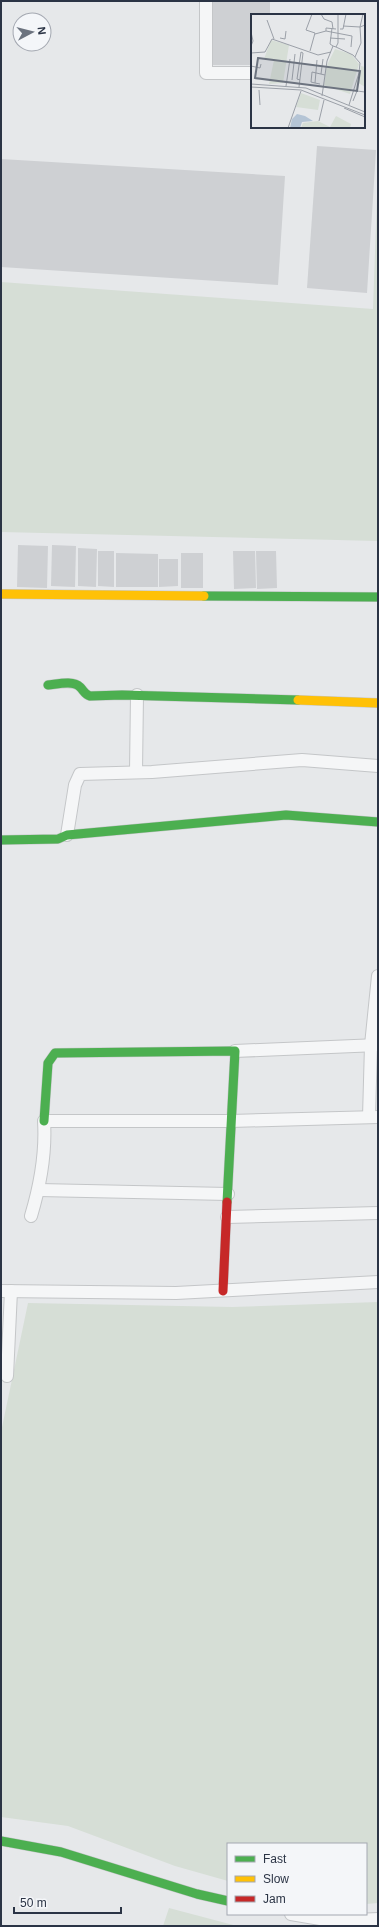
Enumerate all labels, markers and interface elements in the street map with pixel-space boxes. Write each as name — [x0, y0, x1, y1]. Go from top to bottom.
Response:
north arrow — [12, 12, 52, 52]
inset map — [251, 14, 365, 128]
text: N — [35, 26, 48, 36]
legend — [227, 1843, 367, 1915]
text: Fast — [263, 1852, 287, 1866]
text: Slow — [263, 1872, 289, 1886]
scale bar — [14, 1889, 121, 1915]
text: Jam — [263, 1892, 286, 1906]
text: 50 m — [20, 1896, 47, 1910]

